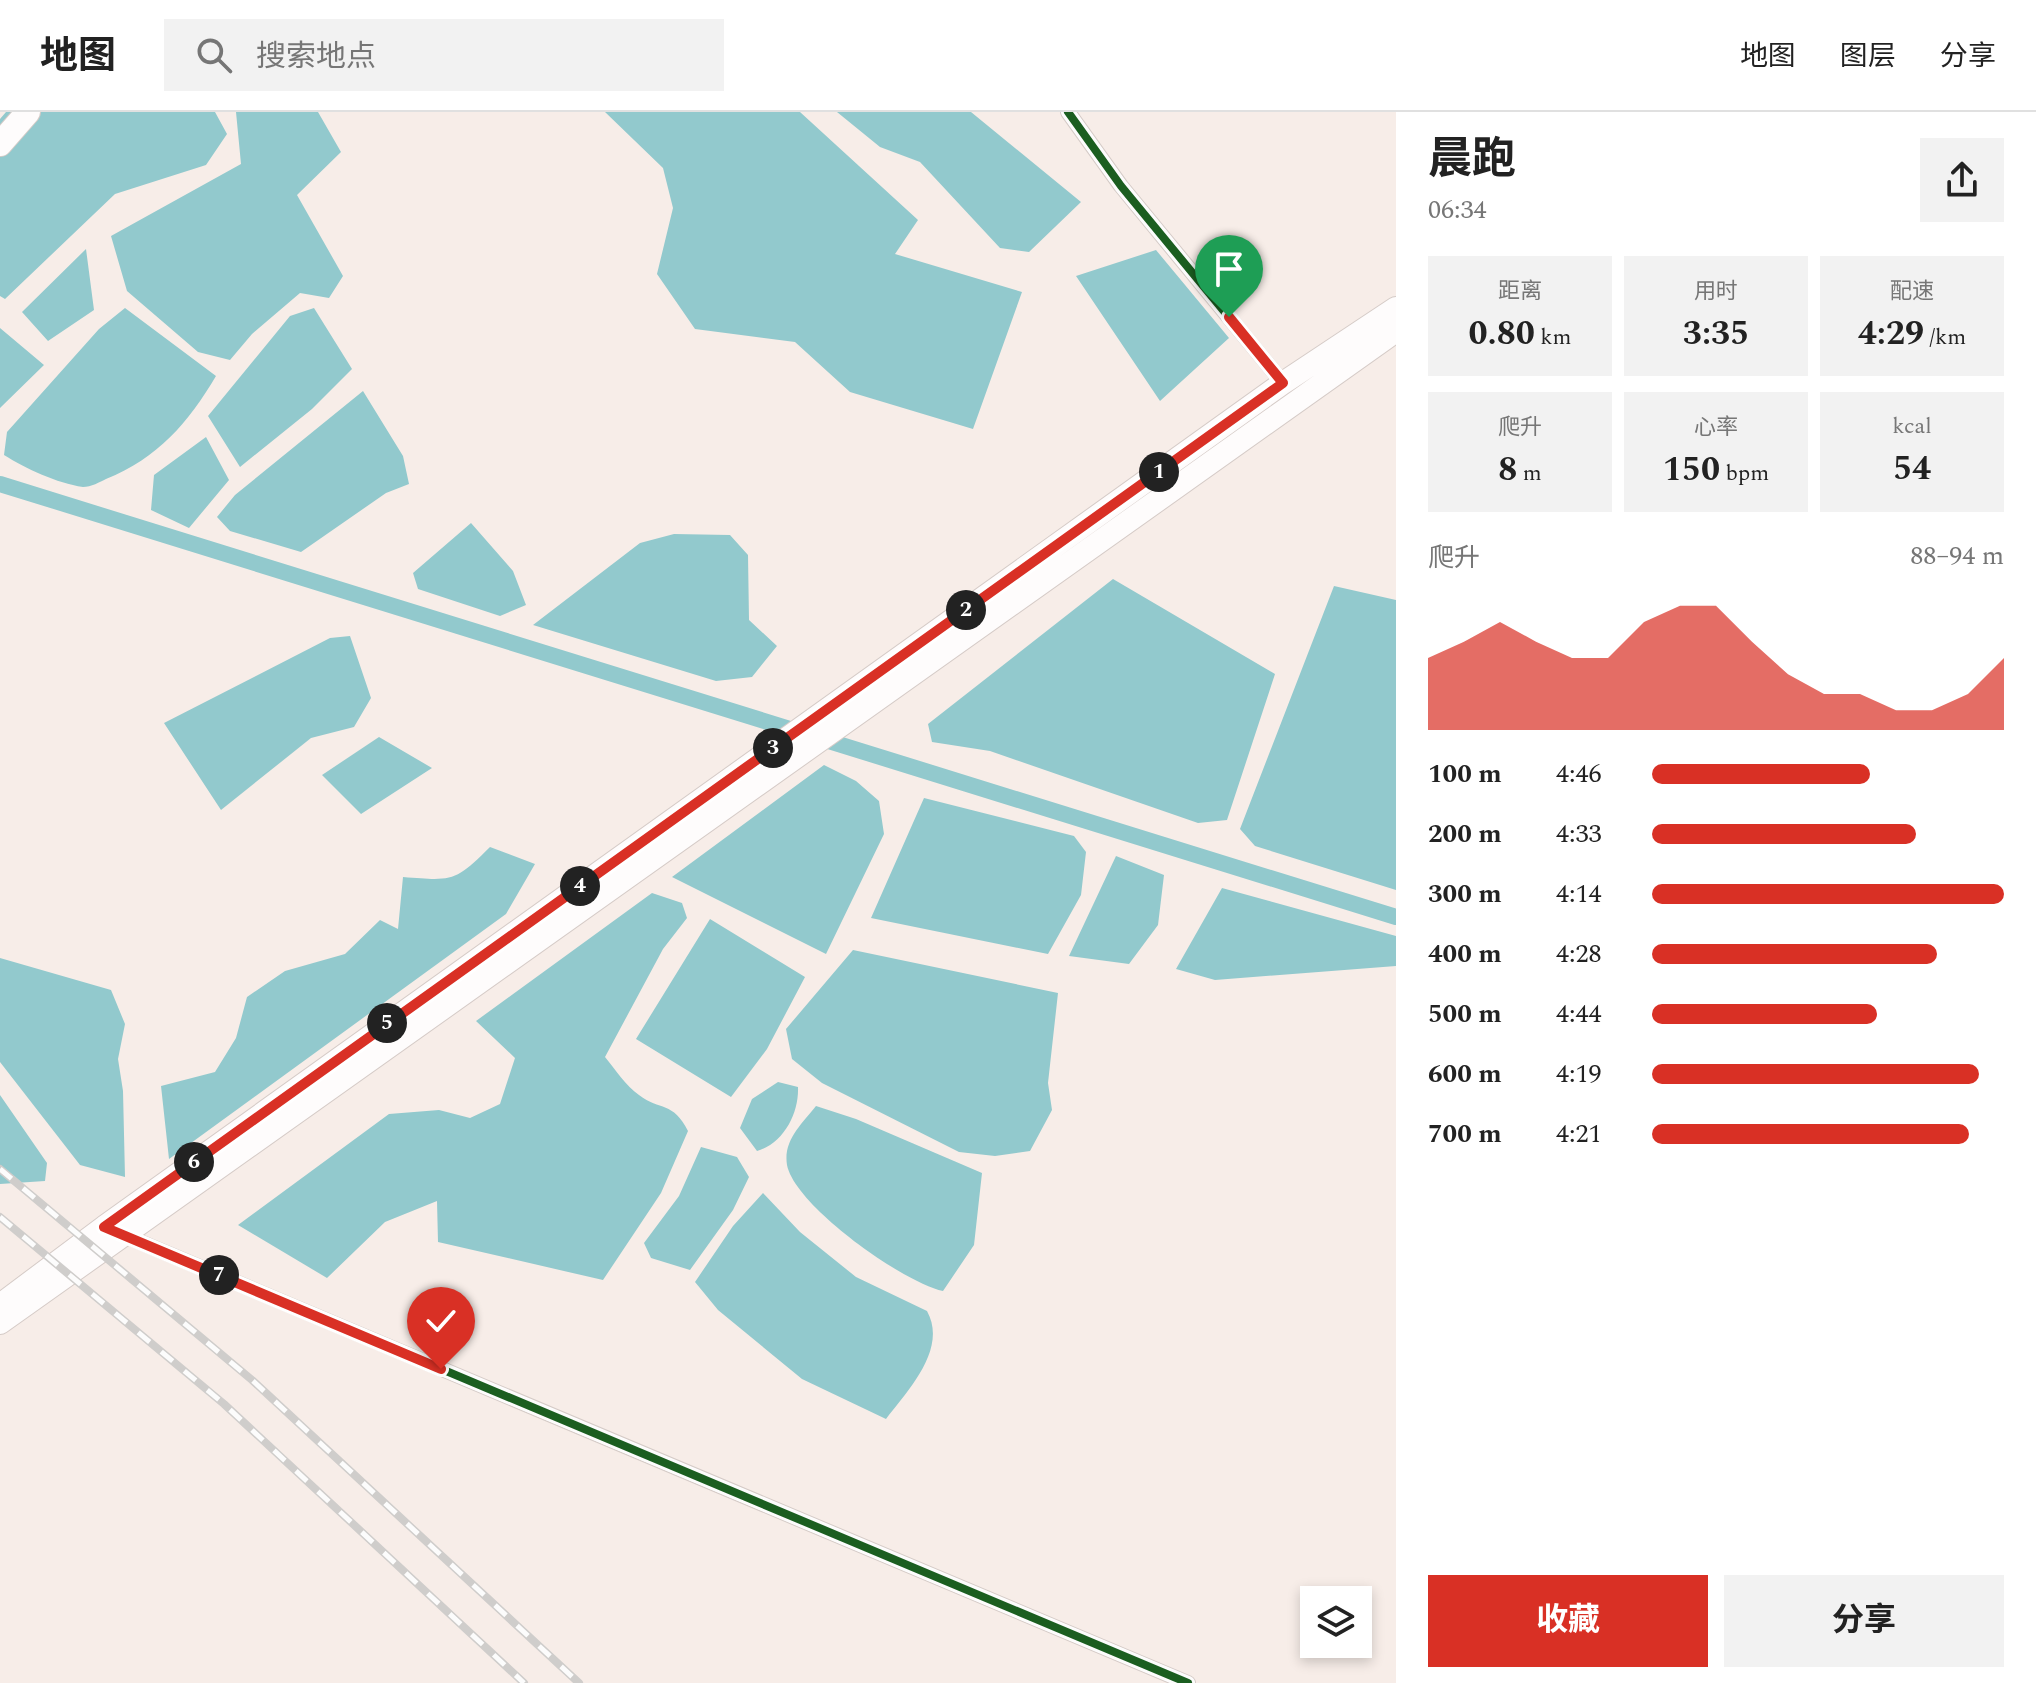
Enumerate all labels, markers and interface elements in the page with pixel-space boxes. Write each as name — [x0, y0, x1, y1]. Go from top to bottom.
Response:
search box — [164, 19, 724, 91]
text: 地图 — [40, 28, 116, 86]
icon: search — [192, 33, 236, 77]
text: 搜索地点 — [256, 34, 376, 80]
text: 地图 — [1740, 35, 1796, 78]
text: 图层 — [1840, 35, 1896, 78]
text: 分享 — [1940, 35, 1996, 78]
text: 晨跑 — [1428, 126, 1516, 193]
button: share — [1920, 138, 2004, 222]
text: 06:34 — [1428, 190, 1487, 230]
pin — [1195, 235, 1263, 317]
icon: arrive — [1207, 247, 1251, 291]
text: 距离 — [1498, 275, 1542, 308]
text: 用时 — [1694, 275, 1738, 308]
text: 配速 — [1890, 275, 1934, 308]
text: 0.80 — [1468, 308, 1535, 360]
text: 3:35 — [1683, 308, 1749, 360]
text: 4:29 — [1858, 308, 1924, 360]
text: km — [1535, 321, 1572, 354]
text: /km — [1924, 321, 1966, 354]
text: kcal — [1892, 410, 1932, 443]
text: 爬升 — [1498, 411, 1542, 444]
text: 心率 — [1694, 411, 1738, 444]
text: 54 — [1893, 443, 1931, 495]
text: 8 — [1498, 444, 1517, 496]
text: 150 — [1663, 444, 1720, 496]
pin: 1 — [1139, 452, 1179, 492]
text: 1 — [1153, 455, 1165, 488]
text: m — [1517, 457, 1542, 490]
text: bpm — [1720, 457, 1769, 490]
text: 88–94 m — [1910, 536, 2004, 576]
text: 爬升 — [1428, 538, 1480, 578]
pin: 2 — [946, 590, 986, 630]
text: 2 — [960, 593, 972, 626]
pin: 3 — [753, 728, 793, 768]
text: 3 — [767, 731, 779, 764]
text: 100 m — [1428, 754, 1502, 794]
text: 4:46 — [1556, 754, 1602, 794]
text: 200 m — [1428, 814, 1502, 854]
text: 4:33 — [1556, 814, 1602, 854]
pin: 4 — [560, 866, 600, 906]
text: 4 — [574, 869, 586, 902]
text: 300 m — [1428, 874, 1502, 914]
text: 4:14 — [1556, 874, 1602, 914]
text: 400 m — [1428, 934, 1502, 974]
text: 4:28 — [1556, 934, 1602, 974]
text: 500 m — [1428, 994, 1502, 1034]
text: 4:44 — [1556, 994, 1602, 1034]
pin: 5 — [367, 1003, 407, 1043]
text: 5 — [381, 1006, 393, 1039]
text: 600 m — [1428, 1054, 1502, 1094]
text: 4:19 — [1556, 1054, 1602, 1094]
text: 700 m — [1428, 1114, 1502, 1154]
text: 4:21 — [1556, 1114, 1602, 1154]
pin: 6 — [174, 1142, 214, 1182]
text: 6 — [188, 1145, 200, 1178]
pin: 7 — [199, 1255, 239, 1295]
text: 7 — [213, 1258, 225, 1291]
pin — [407, 1287, 475, 1369]
icon: check — [419, 1299, 463, 1343]
button: 收藏 — [1428, 1575, 1708, 1667]
button: 分享 — [1724, 1575, 2004, 1667]
map controls — [1300, 1586, 1372, 1658]
button: layers — [1300, 1586, 1372, 1658]

